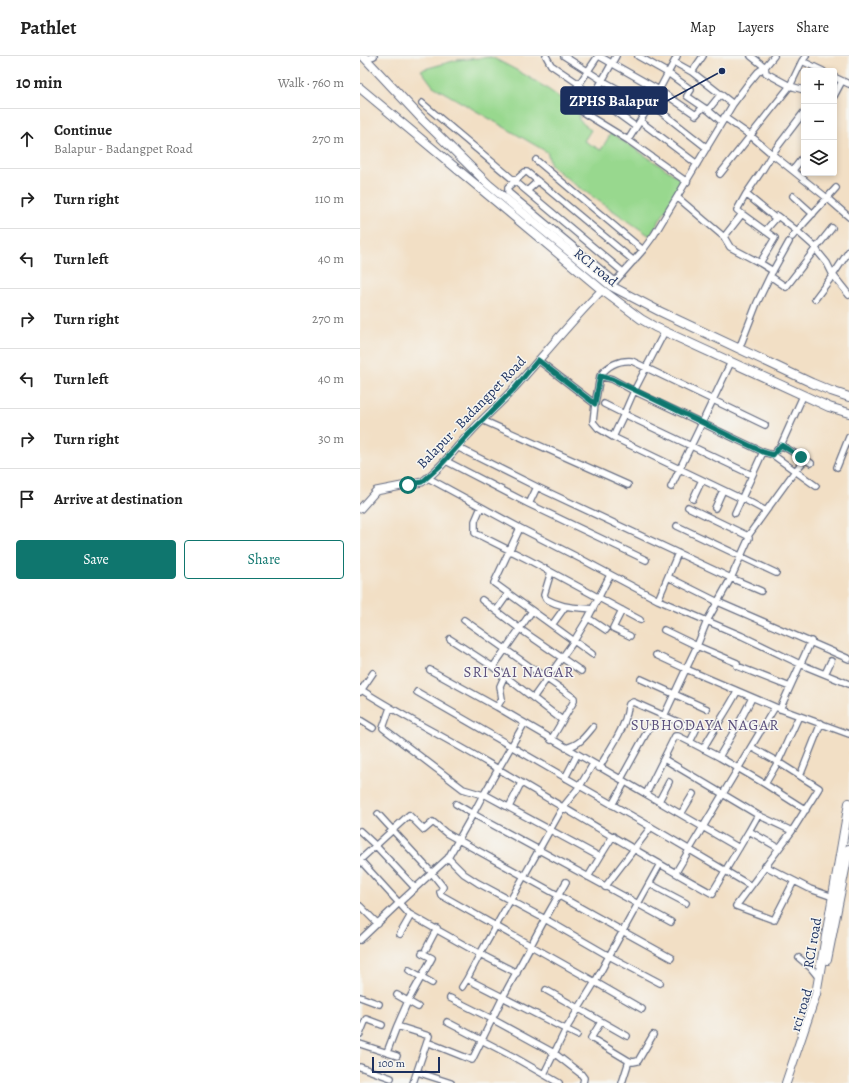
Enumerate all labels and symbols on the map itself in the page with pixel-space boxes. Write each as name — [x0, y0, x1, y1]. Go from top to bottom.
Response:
callout: ZPHS Balapur — [561, 87, 667, 114]
text: ZPHS Balapur — [569, 91, 659, 111]
street label: RCI road — [570, 244, 622, 291]
street label: Balapur - Badangpet Road — [413, 352, 530, 473]
route end — [792, 448, 810, 466]
route start — [399, 476, 417, 494]
district label: SRI SAI NAGAR — [464, 662, 574, 682]
district label: SUBHODAYA NAGAR — [631, 715, 779, 735]
street label: RCI road — [799, 916, 826, 970]
street label: rci road — [786, 986, 817, 1034]
scale bar — [372, 1055, 440, 1074]

